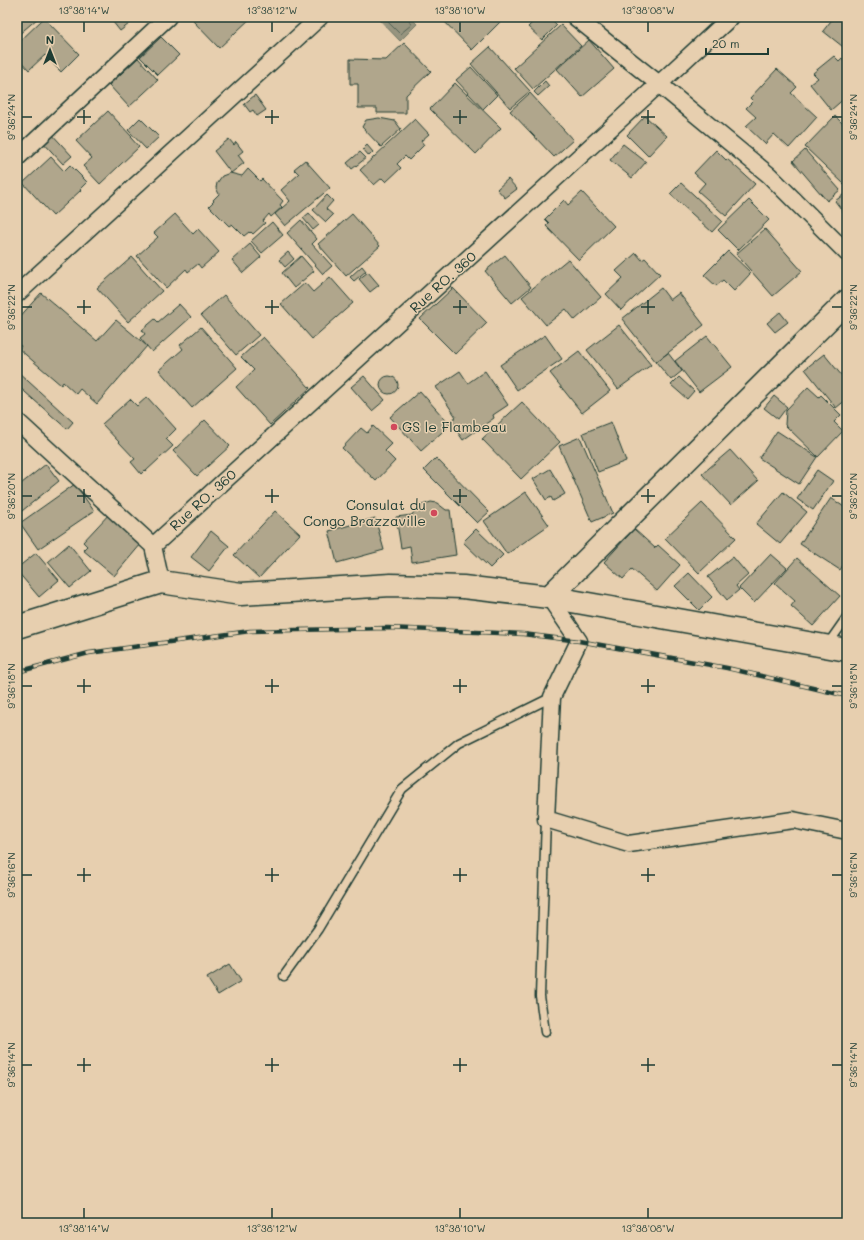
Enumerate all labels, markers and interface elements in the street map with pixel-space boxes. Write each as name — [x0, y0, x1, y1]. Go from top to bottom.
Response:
text: 13°38'14"W — [59, 3, 110, 17]
text: 13°38'12"W — [247, 3, 298, 17]
text: 13°38'10"W — [434, 3, 486, 17]
text: 13°38'08"W — [622, 3, 675, 17]
north arrow — [30, 30, 70, 70]
scale bar — [706, 30, 768, 56]
text: N — [46, 32, 54, 47]
text: 20 m — [712, 35, 740, 51]
text: 9°36'24"N — [4, 94, 18, 140]
text: 9°36'24"N — [846, 94, 860, 140]
street label: Rue RO. 360 — [405, 246, 480, 317]
text: 9°36'22"N — [4, 284, 18, 330]
text: 9°36'22"N — [846, 284, 860, 330]
place label: GS le Flambeau — [402, 417, 507, 436]
marker: GS le Flambeau — [389, 422, 399, 432]
street label: Rue RO. 360 — [165, 464, 240, 535]
text: 9°36'20"N — [4, 473, 18, 519]
text: 9°36'20"N — [846, 473, 860, 519]
place label: Consulat du Congo Brazzaville — [303, 495, 426, 530]
marker: Consulat du Congo Brazzaville — [429, 508, 439, 518]
text: 9°36'18"N — [4, 663, 18, 709]
text: 9°36'18"N — [846, 663, 860, 709]
text: 9°36'16"N — [4, 852, 18, 898]
text: 9°36'16"N — [846, 852, 860, 898]
text: 9°36'14"N — [4, 1042, 18, 1088]
text: 9°36'14"N — [846, 1042, 860, 1088]
text: 13°38'14"W — [59, 1221, 110, 1235]
text: 13°38'12"W — [247, 1221, 298, 1235]
text: 13°38'10"W — [434, 1221, 486, 1235]
text: 13°38'08"W — [622, 1221, 675, 1235]

